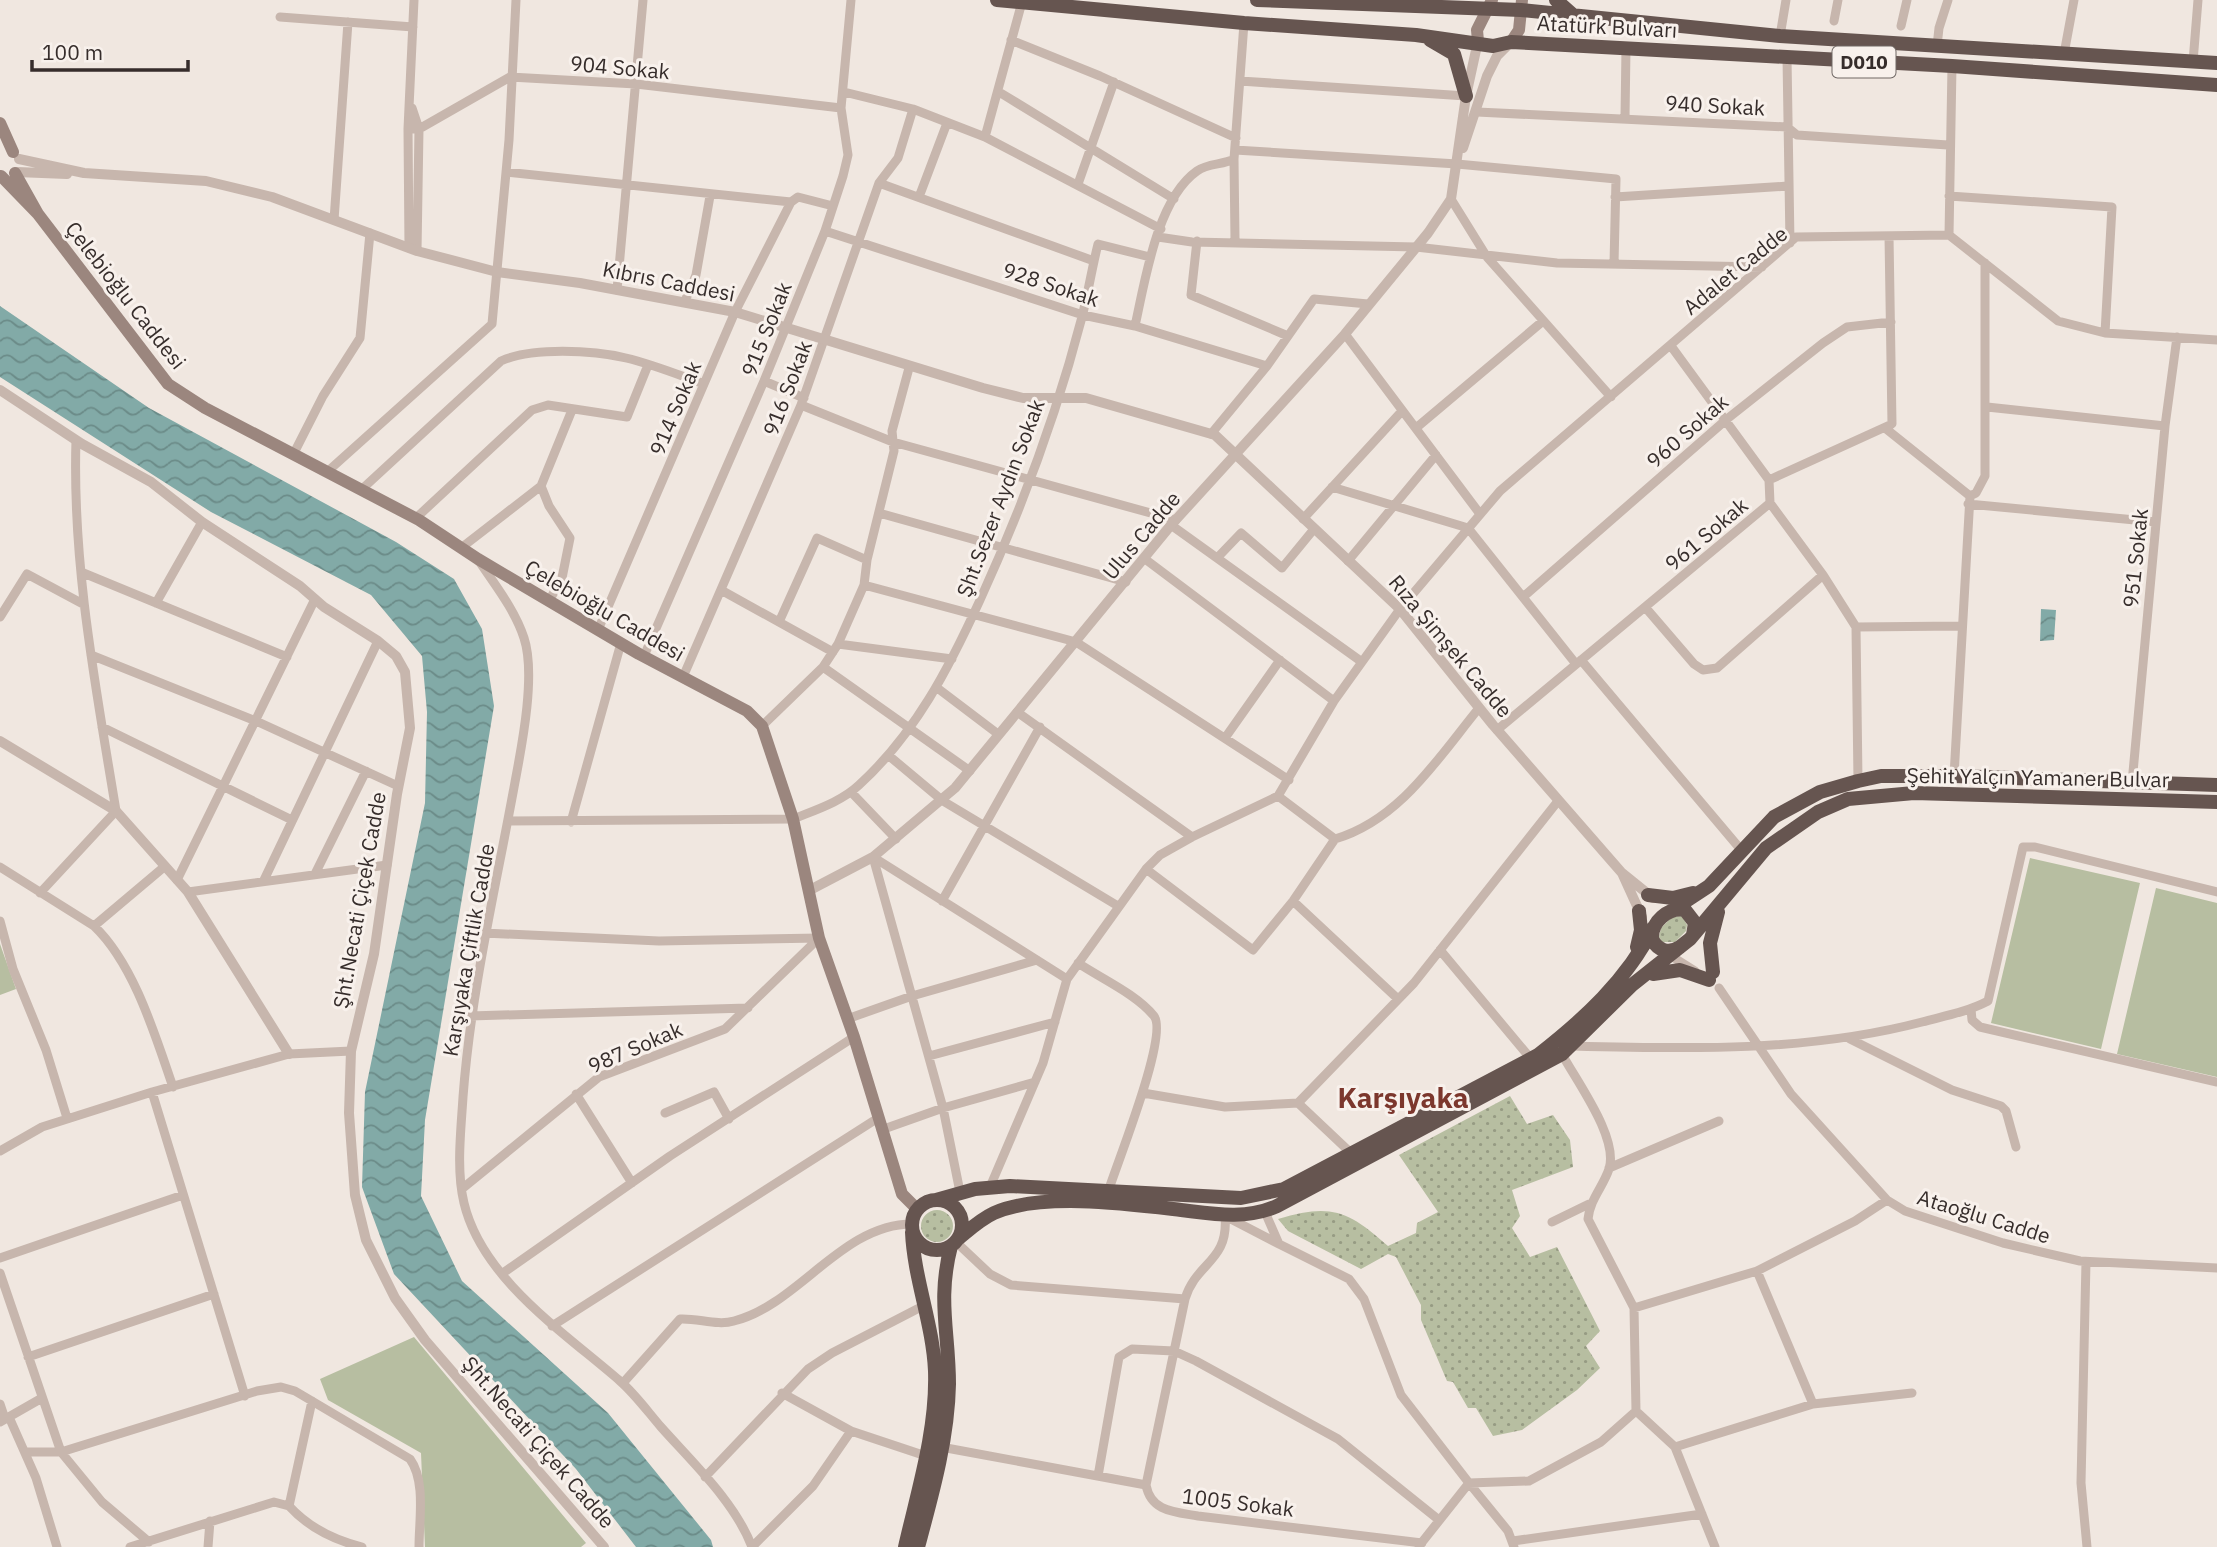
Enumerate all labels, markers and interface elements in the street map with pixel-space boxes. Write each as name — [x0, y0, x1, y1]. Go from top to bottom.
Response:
street label: Atatürk Bulvarı — [1536, 8, 1678, 44]
scale bar — [32, 28, 187, 72]
text: 100 m — [42, 38, 103, 66]
road number: D010 — [1832, 46, 1896, 78]
street label: 904 Sokak — [569, 49, 671, 85]
street label: 940 Sokak — [1664, 88, 1766, 122]
street label: Çelebioğlu Caddesi — [59, 215, 193, 375]
street label: Adalet Cadde — [1677, 219, 1793, 321]
street label: Kıbrıs Caddesi — [600, 254, 738, 308]
street label: 928 Sokak — [999, 255, 1103, 313]
street label: 915 Sokak — [734, 277, 798, 381]
street label: 916 Sokak — [756, 336, 818, 440]
street label: 914 Sokak — [643, 357, 707, 459]
street label: 960 Sokak — [1640, 388, 1734, 474]
street label: Şht.Sezer Aydın Sokak — [949, 395, 1051, 601]
street label: Ulus Cadde — [1096, 485, 1186, 585]
street label: 961 Sokak — [1659, 491, 1753, 577]
street label: 951 Sokak — [2116, 507, 2154, 609]
street label: Çelebioğlu Caddesi — [520, 553, 690, 667]
street label: Rıza Şimşek Cadde — [1383, 569, 1519, 723]
street label: Şehit Yalçın Yamaner Bulvar — [1906, 761, 2170, 793]
street label: Şht.Necati Çiçek Cadde — [326, 790, 392, 1010]
street label: Karşıyaka Çiftlik Cadde — [435, 841, 501, 1059]
street label: 987 Sokak — [584, 1015, 686, 1079]
district label: Karşıyaka — [1337, 1079, 1469, 1116]
street label: Ataoğlu Cadde — [1914, 1182, 2054, 1250]
street label: Şht.Necati Çiçek Cadde — [456, 1350, 622, 1534]
street label: 1005 Sokak — [1180, 1481, 1296, 1523]

